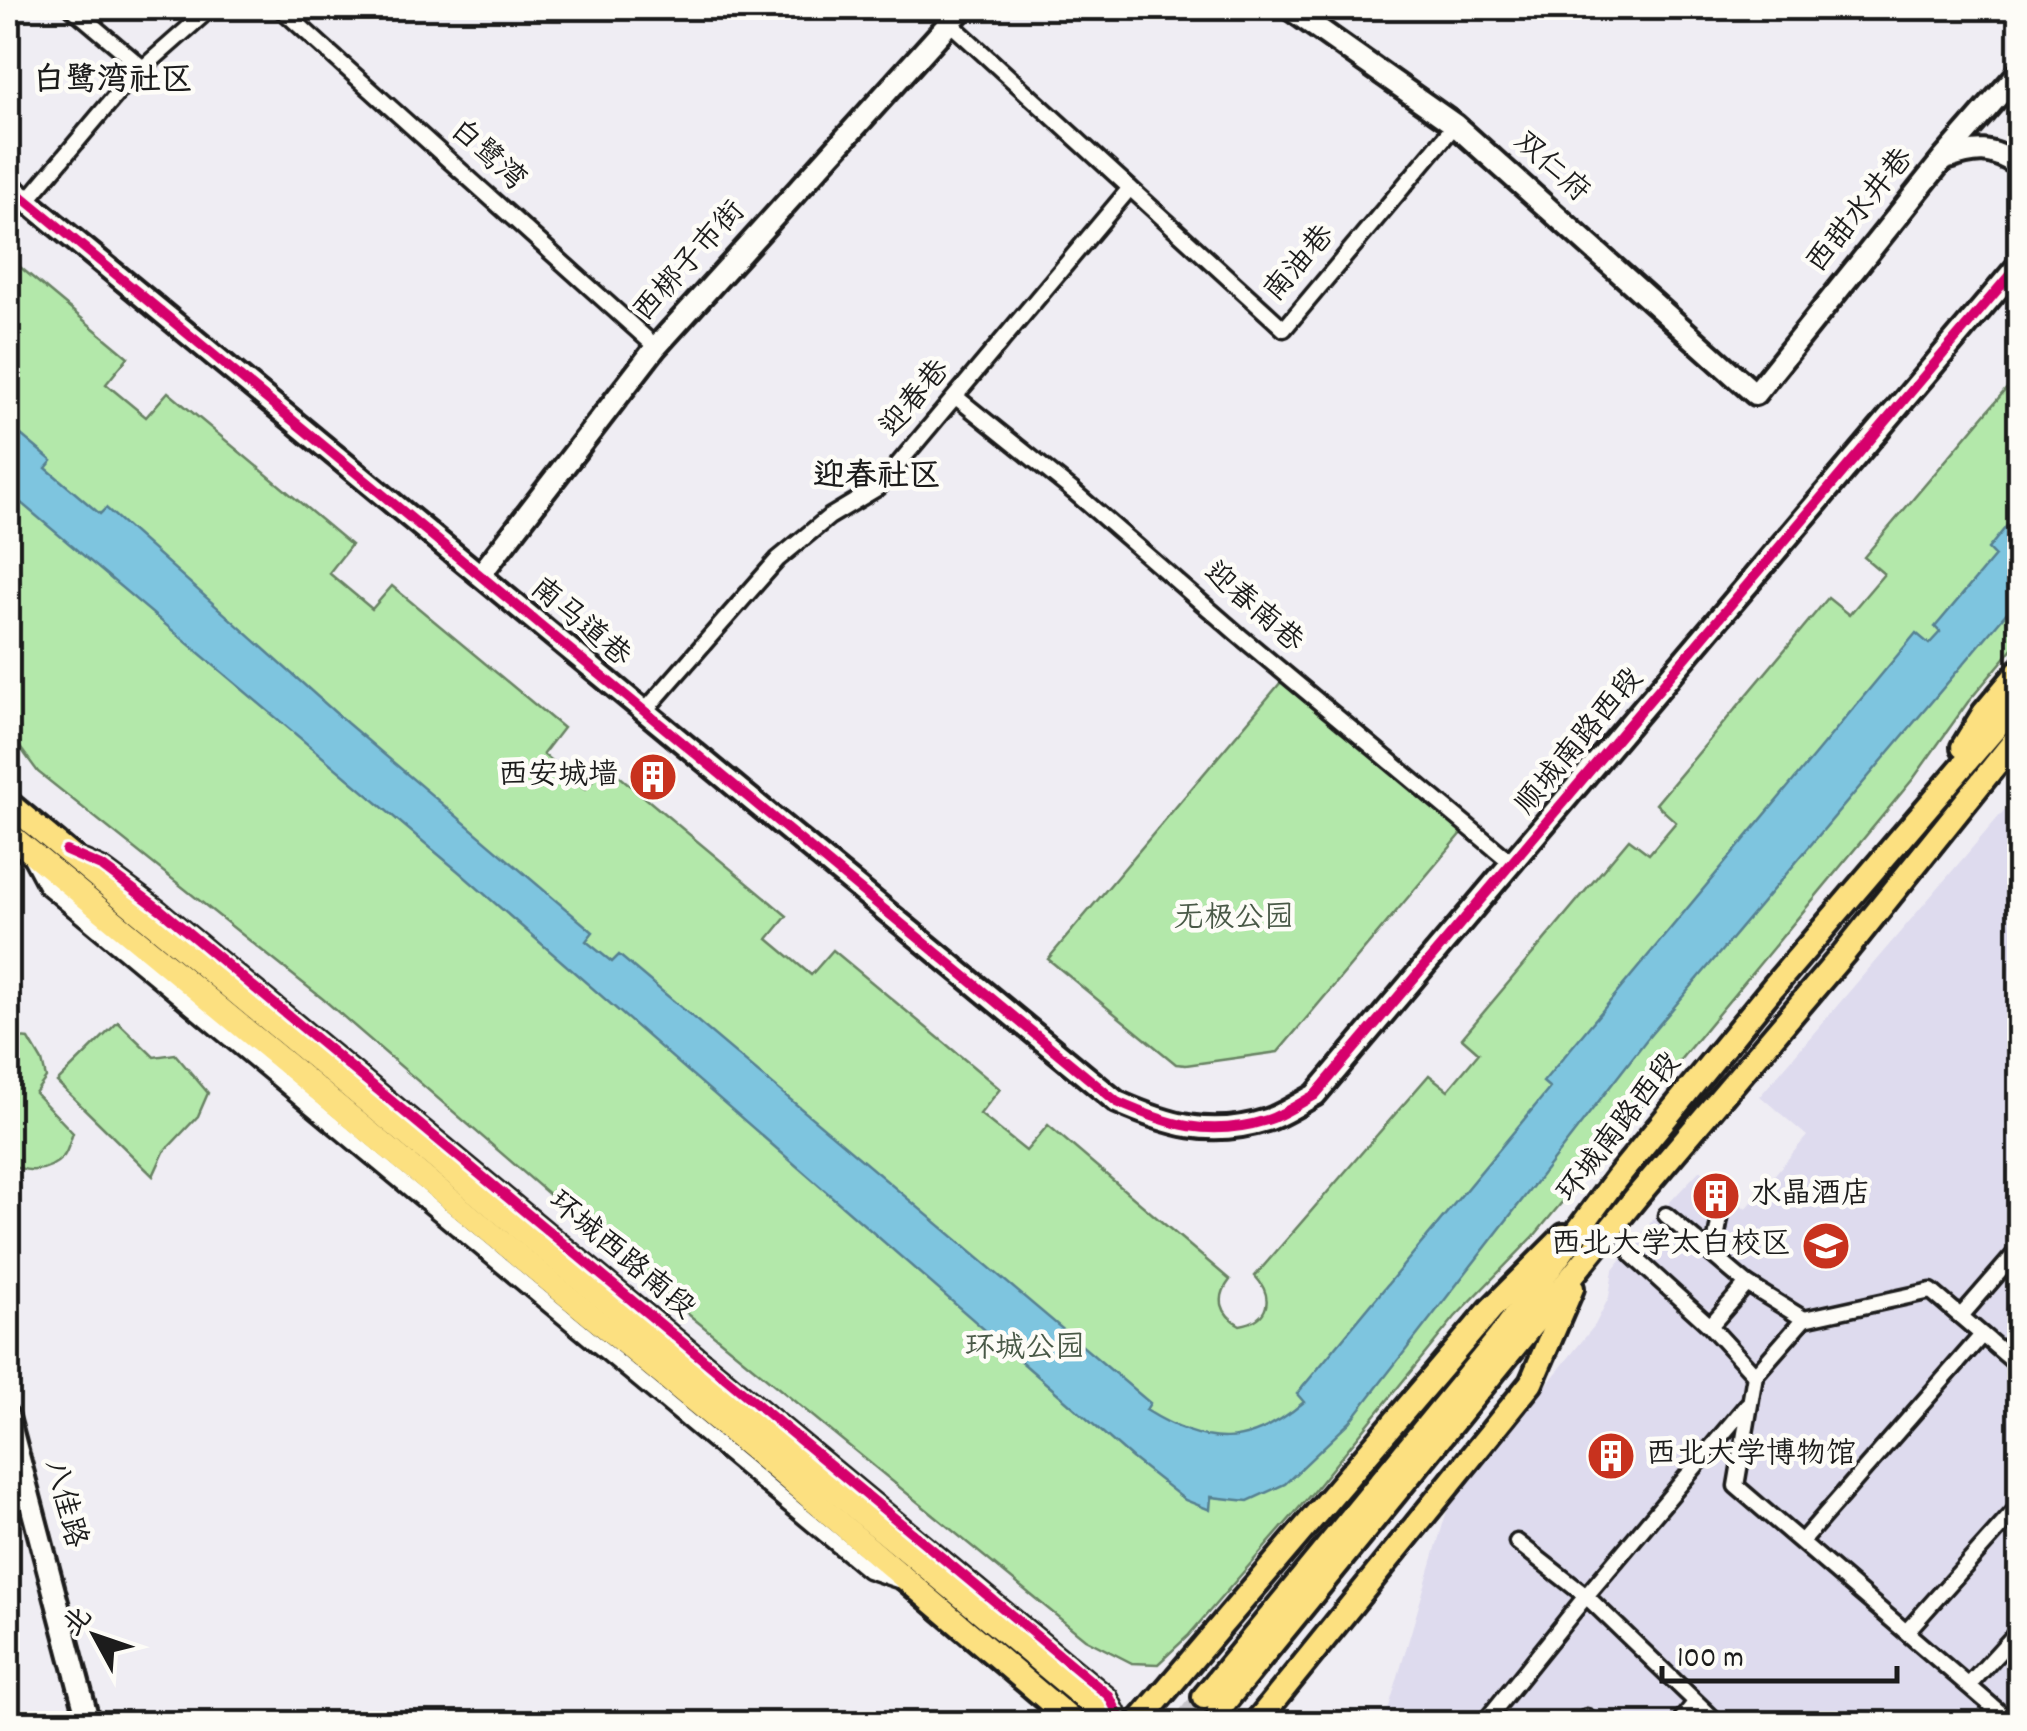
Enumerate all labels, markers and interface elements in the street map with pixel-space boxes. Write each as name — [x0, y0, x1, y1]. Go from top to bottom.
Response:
district label: 白鹭湾社区 — [33, 60, 193, 106]
street label: 白鹭湾 — [438, 111, 534, 203]
street label: 双仁府 — [1502, 123, 1598, 215]
street label: 西甜水井巷 — [1798, 140, 1926, 284]
street label: 西梆子市街 — [625, 193, 757, 333]
street label: 南油巷 — [1255, 217, 1347, 313]
street label: 迎春巷 — [872, 352, 962, 448]
district label: 迎春社区 — [813, 456, 941, 502]
street label: 迎春南巷 — [1193, 553, 1311, 665]
street label: 南马道巷 — [519, 569, 639, 679]
street label: 顺城南路西段 — [1507, 660, 1655, 826]
building icon: 西安城墙 — [627, 751, 679, 803]
place label: 西安城墙 — [498, 756, 618, 799]
park label: 无极公园 — [1174, 899, 1294, 942]
street label: 环城南路西段 — [1549, 1045, 1693, 1213]
building icon: 水晶酒店 — [1690, 1170, 1742, 1222]
place label: 水晶酒店 — [1751, 1175, 1871, 1218]
street label: 环城西路南段 — [537, 1183, 703, 1331]
school or university icon: 西北大学太白校区 — [1800, 1220, 1852, 1272]
place label: 西北大学太白校区 — [1551, 1225, 1791, 1268]
park label: 环城公园 — [965, 1329, 1085, 1372]
building icon: 西北大学博物馆 — [1585, 1430, 1637, 1482]
place label: 西北大学博物馆 — [1646, 1435, 1856, 1478]
street label: 八佳路 — [31, 1455, 95, 1553]
north arrow — [45, 1586, 145, 1686]
text: 北 — [55, 1600, 104, 1647]
scale bar — [1662, 1621, 1897, 1683]
text: 100 m — [1677, 1639, 1744, 1682]

